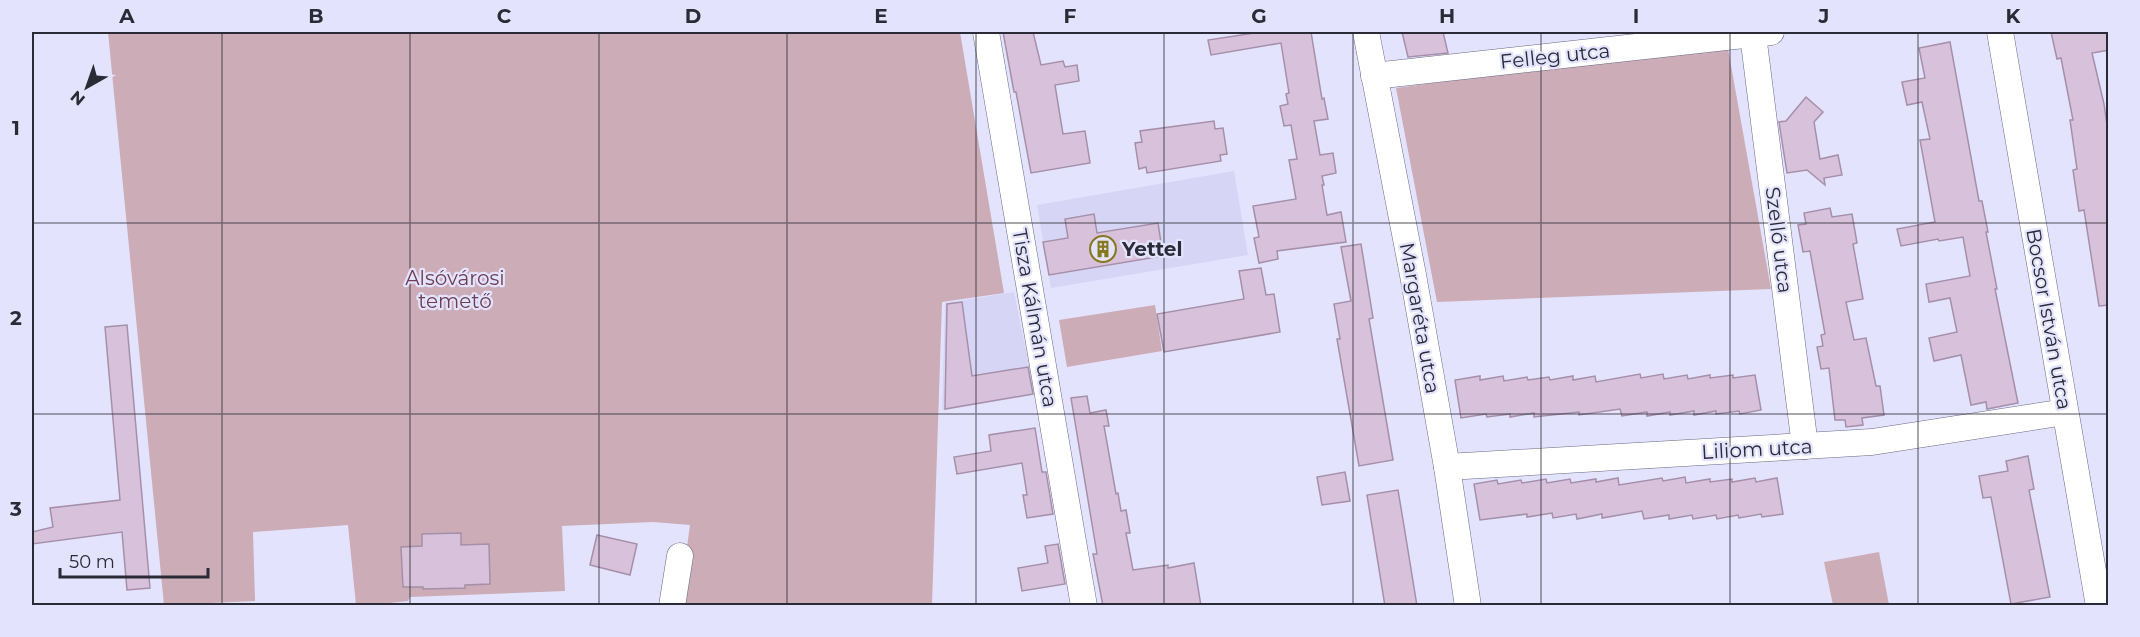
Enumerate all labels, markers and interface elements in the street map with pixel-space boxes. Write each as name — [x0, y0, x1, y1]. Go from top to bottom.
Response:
text: A — [118, 4, 135, 28]
text: B — [308, 4, 324, 28]
text: C — [497, 4, 512, 28]
text: D — [685, 4, 701, 28]
text: E — [874, 4, 888, 28]
text: F — [1064, 4, 1077, 28]
text: G — [1251, 4, 1267, 28]
text: H — [1439, 4, 1455, 28]
text: I — [1633, 4, 1639, 28]
text: J — [1818, 4, 1829, 28]
text: K — [2006, 4, 2022, 28]
street label: Felleg utca — [1499, 38, 1611, 74]
north arrow — [57, 57, 117, 117]
text: N — [67, 87, 89, 110]
text: 1 — [12, 116, 20, 140]
street label: Szellő utca — [1761, 185, 1797, 295]
street label: Tisza Kálmán utca — [1007, 227, 1063, 409]
street label: Bocsor István utca — [2021, 227, 2077, 411]
building icon: Yettel — [1088, 234, 1118, 264]
place label: Yettel — [1121, 237, 1182, 261]
street label: Margaréta utca — [1395, 241, 1445, 395]
park label: Alsóvárosi temető — [405, 266, 505, 313]
text: 2 — [10, 306, 22, 330]
street label: Liliom utca — [1701, 434, 1813, 464]
text: 3 — [9, 497, 22, 521]
scale bar — [60, 541, 208, 579]
text: 50 m — [69, 551, 115, 573]

